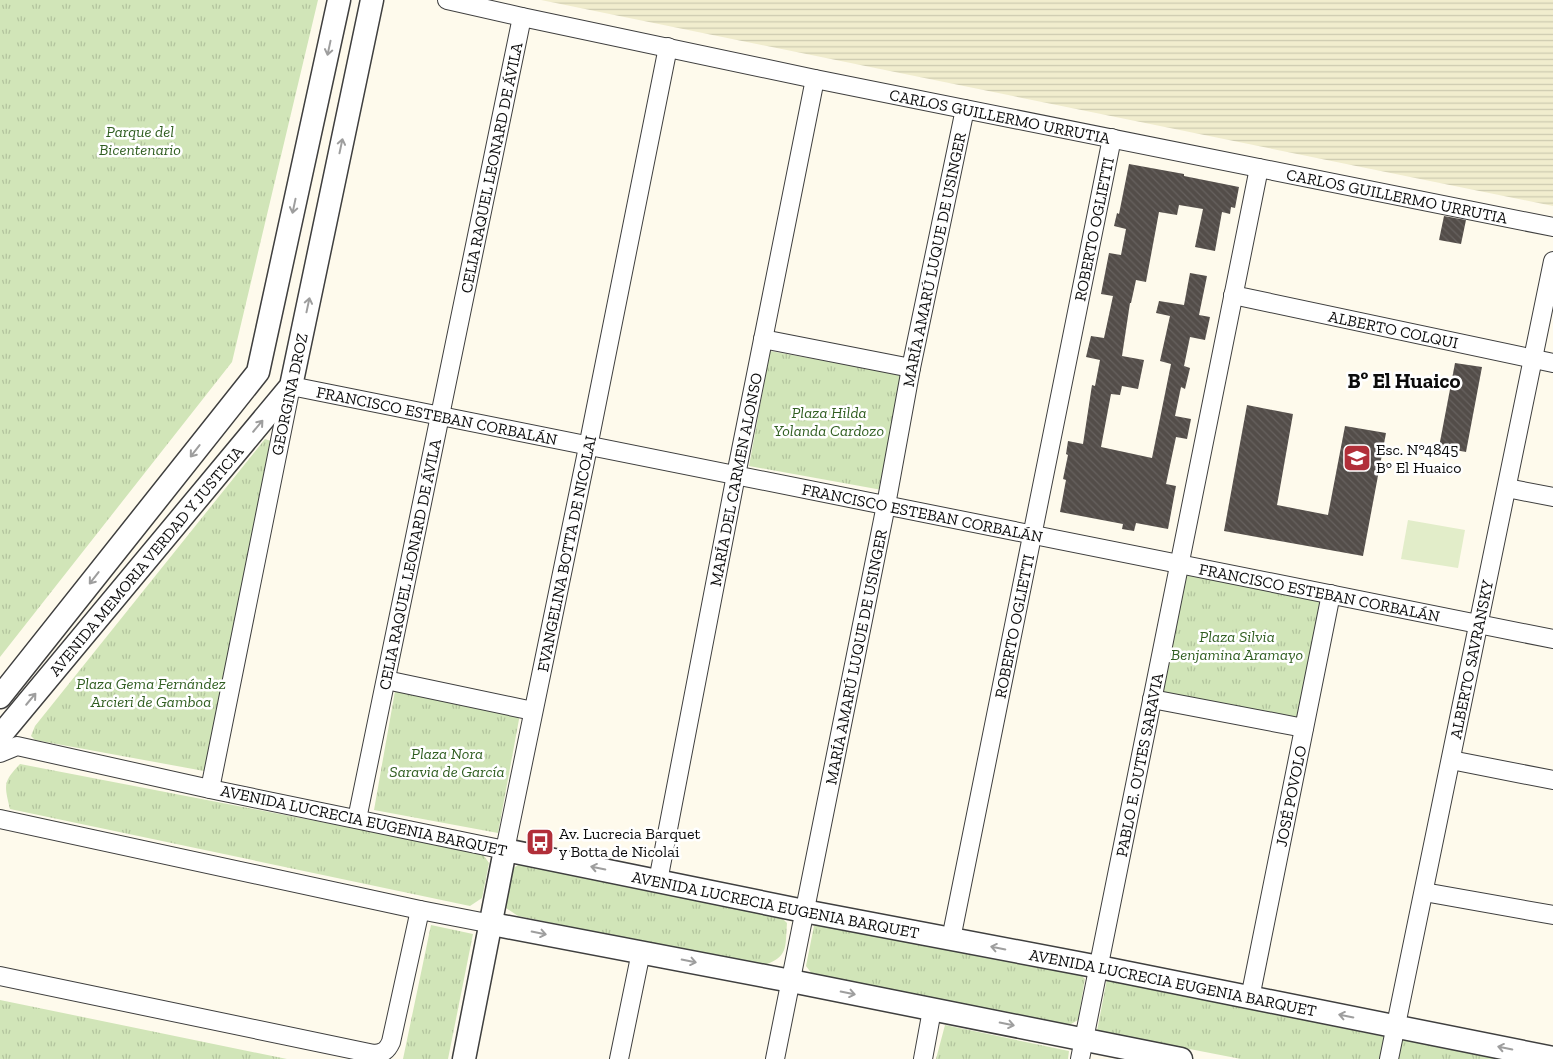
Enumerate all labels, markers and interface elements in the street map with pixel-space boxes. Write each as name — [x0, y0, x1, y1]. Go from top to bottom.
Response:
one-way arrow — [324, 39, 333, 55]
street label: CELIA RAQUEL LEONARD DE ÁVILA — [456, 40, 527, 295]
street label: CARLOS GUILLERMO URRUTIA — [888, 85, 1113, 148]
park label: Parque del Bicentenario — [99, 122, 181, 159]
street label: MARÍA AMARÚ LUQUE DE USINGER — [899, 131, 970, 389]
one-way arrow — [337, 138, 346, 154]
street label: ROBERTO OGLIETTI — [1070, 156, 1118, 303]
street label: CARLOS GUILLERMO URRUTIA — [1285, 165, 1510, 228]
one-way arrow — [289, 198, 298, 214]
one-way arrow — [304, 297, 313, 313]
street label: ALBERTO COLQUI — [1327, 307, 1460, 353]
street label: GEORGINA DROZ — [267, 331, 312, 457]
district label: Bº El Huaico — [1348, 368, 1460, 393]
street label: MARÍA DEL CARMEN ALONSO — [706, 371, 766, 588]
street label: FRANCISCO ESTEBAN CORBALÁN — [315, 382, 559, 449]
park label: Plaza Hilda Yolanda Cardozo — [774, 403, 884, 440]
one-way arrow — [252, 419, 264, 432]
street label: EVANGELINA BOTTA DE NICOLAI — [533, 434, 600, 674]
street label: CELIA RAQUEL LEONARD DE ÁVILA — [375, 437, 445, 691]
place label: Esc. N°4845 B° El Huaico — [1376, 440, 1461, 477]
street label: AVENIDA MEMORIA VERDAD Y JUSTICIA — [45, 442, 248, 680]
school or university icon: Esc. N°4845 B° El Huaico — [1342, 443, 1372, 473]
one-way arrow — [190, 444, 201, 457]
street label: FRANCISCO ESTEBAN CORBALÁN — [800, 480, 1045, 547]
street label: MARÍA AMARÚ LUQUE DE USINGER — [821, 528, 891, 786]
street label: ROBERTO OGLIETTI — [991, 553, 1038, 700]
street label: FRANCISCO ESTEBAN CORBALÁN — [1197, 559, 1442, 626]
one-way arrow — [89, 571, 100, 584]
street label: ALBERTO SAVRANSKY — [1446, 578, 1497, 741]
park label: Plaza Silvia Benjamina Aramayo — [1171, 627, 1303, 664]
street label: PABLO E. OUTES SARAVIA — [1112, 671, 1167, 859]
park label: Plaza Gema Fernández Arcieri de Gamboa — [76, 674, 226, 711]
one-way arrow — [26, 692, 37, 705]
park label: Plaza Nora Saravia de García — [389, 744, 505, 781]
street label: JOSÉ POVOLO — [1272, 744, 1310, 848]
street label: AVENIDA LUCRECIA EUGENIA BARQUET — [219, 781, 509, 860]
place label: Av. Lucrecia Barquet y Botta de Nicolai — [559, 824, 701, 861]
bus stop icon: Av. Lucrecia Barquet y Botta de Nicolai — [525, 827, 555, 857]
one-way arrow — [590, 863, 606, 873]
street label: AVENIDA LUCRECIA EUGENIA BARQUET — [630, 867, 921, 943]
one-way arrow — [531, 928, 547, 938]
one-way arrow — [990, 942, 1006, 952]
street label: AVENIDA LUCRECIA EUGENIA BARQUET — [1028, 945, 1318, 1020]
one-way arrow — [680, 957, 696, 967]
one-way arrow — [840, 988, 856, 998]
one-way arrow — [1338, 1011, 1354, 1021]
one-way arrow — [999, 1020, 1015, 1030]
one-way arrow — [1498, 1043, 1514, 1053]

